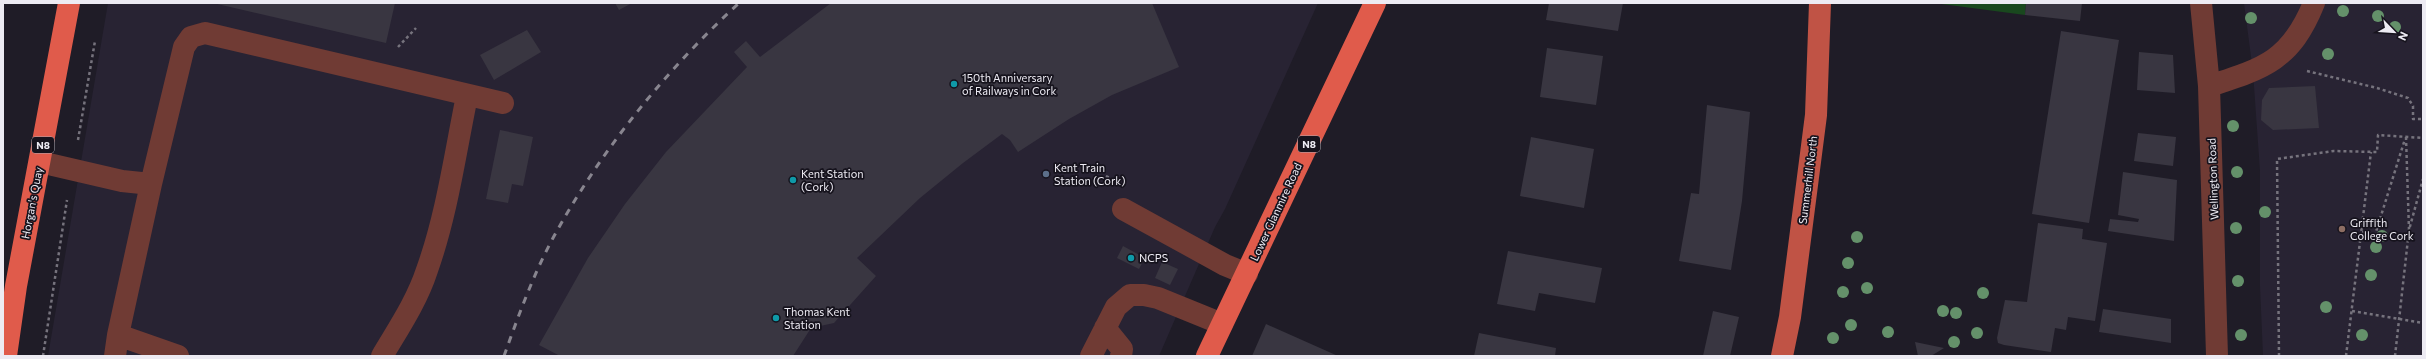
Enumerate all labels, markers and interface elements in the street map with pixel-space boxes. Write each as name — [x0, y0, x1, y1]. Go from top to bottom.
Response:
north arrow — [2374, 12, 2414, 52]
text: N — [2396, 30, 2411, 43]
place label: 150th Anniversary of Railways in Cork — [962, 71, 1056, 97]
marker: 150th Anniversary of Railways in Cork — [949, 79, 959, 89]
street label: Summerhill North — [1796, 135, 1819, 225]
road number: N8 — [1298, 136, 1320, 152]
road number: N8 — [32, 137, 54, 153]
street label: Wellington Road — [2205, 138, 2220, 220]
place label: Kent Train Station (Cork) — [1054, 161, 1125, 187]
street label: Lower Glanmire Road — [1247, 161, 1304, 263]
street label: Horgan's Quay — [18, 166, 45, 240]
place label: Kent Station (Cork) — [801, 167, 864, 193]
marker: Kent Train Station (Cork) — [1041, 169, 1051, 179]
marker: Kent Station (Cork) — [788, 175, 798, 185]
place label: Griffith College Cork — [2350, 216, 2414, 242]
marker: Griffith College Cork — [2337, 224, 2347, 234]
place label: NCPS — [1139, 251, 1168, 264]
marker: NCPS — [1126, 253, 1136, 263]
place label: Thomas Kent Station — [784, 305, 850, 331]
marker: Thomas Kent Station — [771, 313, 781, 323]

